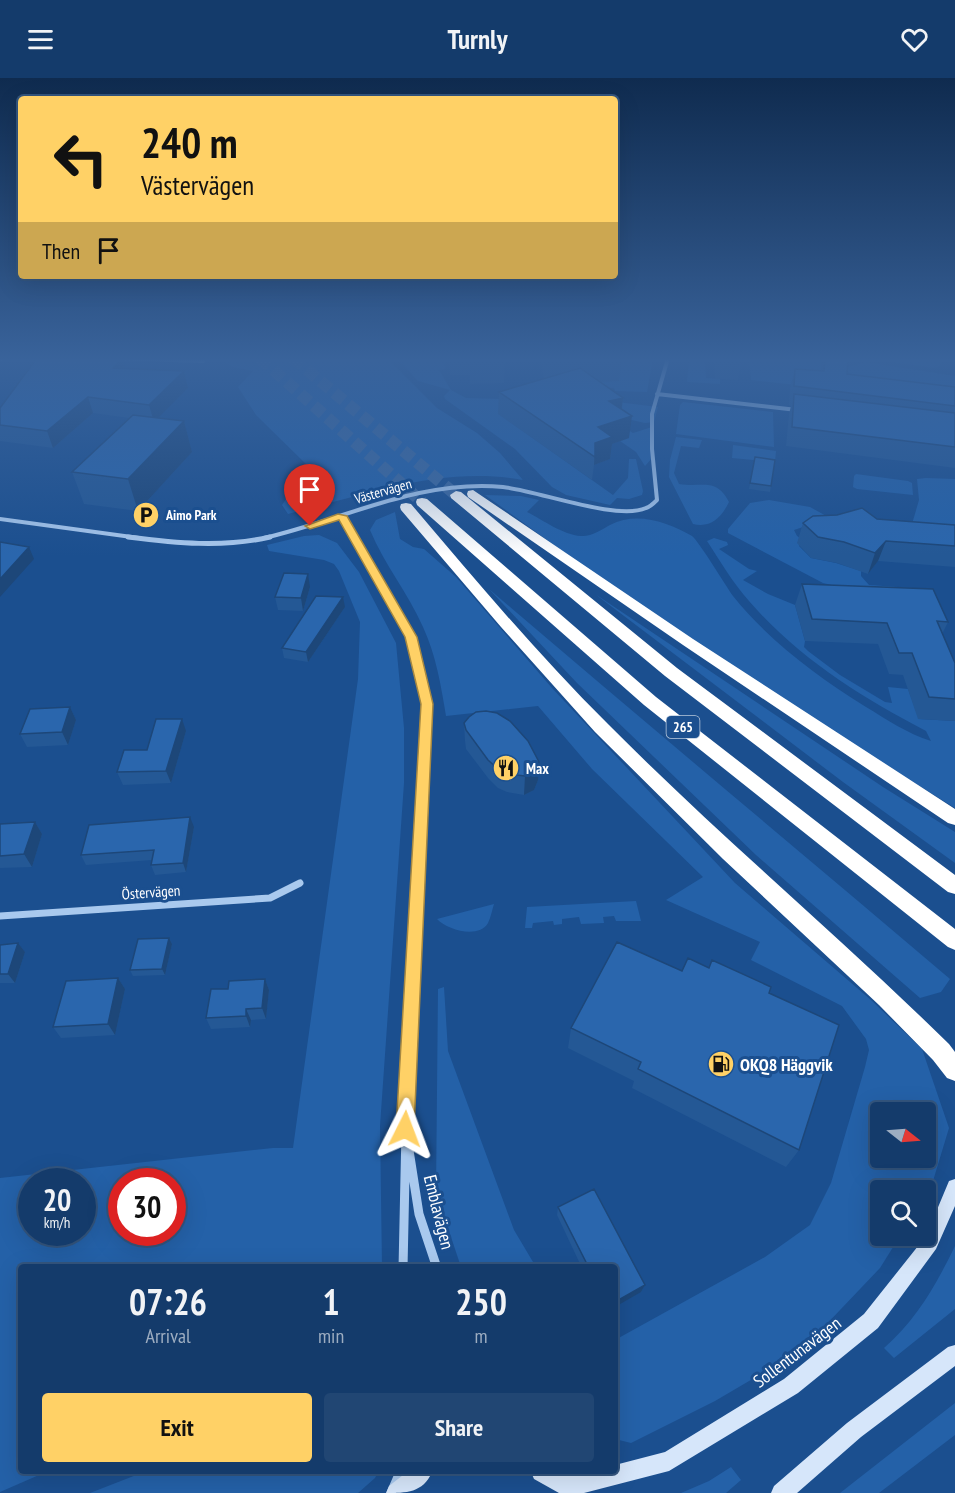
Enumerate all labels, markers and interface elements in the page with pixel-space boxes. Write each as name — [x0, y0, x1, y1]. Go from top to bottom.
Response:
text: Turnly — [448, 22, 507, 56]
icon: menu — [24, 23, 57, 56]
icon: heart — [898, 23, 931, 56]
text: 240 m — [141, 115, 238, 170]
icon: left — [42, 120, 120, 198]
text: Västervägen — [141, 168, 254, 202]
icon: arrive — [92, 234, 125, 267]
text: Then — [42, 237, 80, 265]
pin — [284, 464, 335, 526]
icon: arrive — [293, 473, 326, 506]
street label: Västervägen — [351, 474, 414, 508]
parking icon: Aimo Park — [131, 500, 161, 530]
place label: Aimo Park — [165, 506, 217, 524]
road number: 265 — [666, 716, 700, 738]
restaurant icon: Max — [491, 753, 521, 783]
place label: Max — [526, 759, 549, 778]
street label: Östervägen — [121, 880, 181, 904]
fuel station icon: OKQ8 Häggvik — [706, 1049, 736, 1079]
place label: OKQ8 Häggvik — [740, 1053, 833, 1076]
position arrow — [373, 1097, 437, 1161]
north arrow — [870, 1102, 936, 1168]
map controls — [870, 1102, 936, 1246]
speed limit sign: 30 — [108, 1168, 186, 1246]
street label: Emblavägen — [419, 1172, 459, 1252]
text: 20 — [43, 1180, 71, 1219]
button: search — [870, 1180, 936, 1246]
text: km/h — [44, 1213, 70, 1232]
text: 07:26 — [129, 1278, 207, 1325]
text: 1 — [322, 1278, 340, 1325]
text: 250 — [455, 1278, 507, 1325]
street label: Sollentunavägen — [748, 1311, 846, 1393]
text: Arrival — [145, 1323, 191, 1349]
text: min — [318, 1323, 344, 1349]
text: m — [475, 1323, 488, 1349]
button: Exit — [42, 1393, 312, 1462]
button: Share — [324, 1393, 594, 1462]

